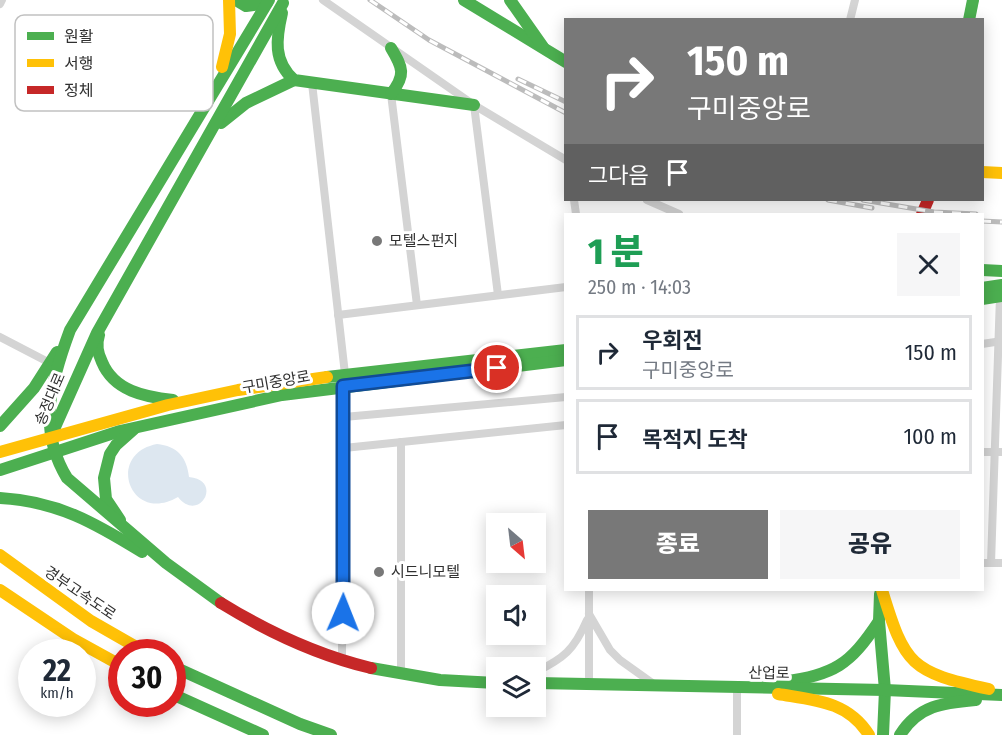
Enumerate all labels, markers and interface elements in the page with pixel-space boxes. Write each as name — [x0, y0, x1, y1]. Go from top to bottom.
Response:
legend — [15, 15, 213, 111]
text: 원활 — [64, 27, 94, 46]
text: 150 m — [687, 36, 789, 86]
icon: right — [588, 42, 666, 120]
text: 서행 — [64, 54, 93, 73]
text: 정체 — [64, 81, 93, 100]
text: 구미중앙로 — [687, 93, 811, 125]
icon: arrive — [661, 156, 694, 189]
text: 그다음 — [588, 162, 649, 189]
text: 1 분 — [588, 230, 644, 274]
place label: 모텔스펀지 — [389, 232, 458, 250]
button: close — [897, 233, 960, 296]
marker: 모텔스펀지 — [370, 234, 384, 248]
text: 250 m · 14:03 — [588, 275, 691, 299]
text: 우회전 — [642, 327, 703, 354]
icon: right — [591, 336, 624, 369]
text: 150 m — [905, 339, 957, 366]
pin — [471, 342, 522, 393]
icon: arrive — [480, 351, 513, 384]
text: 구미중앙로 — [642, 358, 734, 382]
street label: 구미중앙로 — [240, 367, 312, 397]
street label: 송정대로 — [31, 370, 69, 428]
icon: arrive — [591, 420, 624, 453]
text: 100 m — [903, 423, 957, 450]
text: 목적지 도착 — [642, 426, 748, 453]
button: 종료 — [588, 510, 768, 579]
button: 공유 — [780, 510, 960, 579]
north arrow — [486, 513, 546, 573]
map controls — [486, 513, 546, 717]
street label: 경부고속도로 — [41, 562, 119, 624]
place label: 시드니모텔 — [391, 563, 460, 581]
marker: 시드니모텔 — [372, 565, 386, 579]
position arrow — [311, 581, 375, 645]
button: sound — [486, 585, 546, 645]
speed limit sign: 30 — [108, 639, 186, 717]
text: 22 — [43, 653, 71, 689]
button: layers — [486, 657, 546, 717]
street label: 산업로 — [748, 664, 790, 682]
text: km/h — [40, 684, 74, 702]

